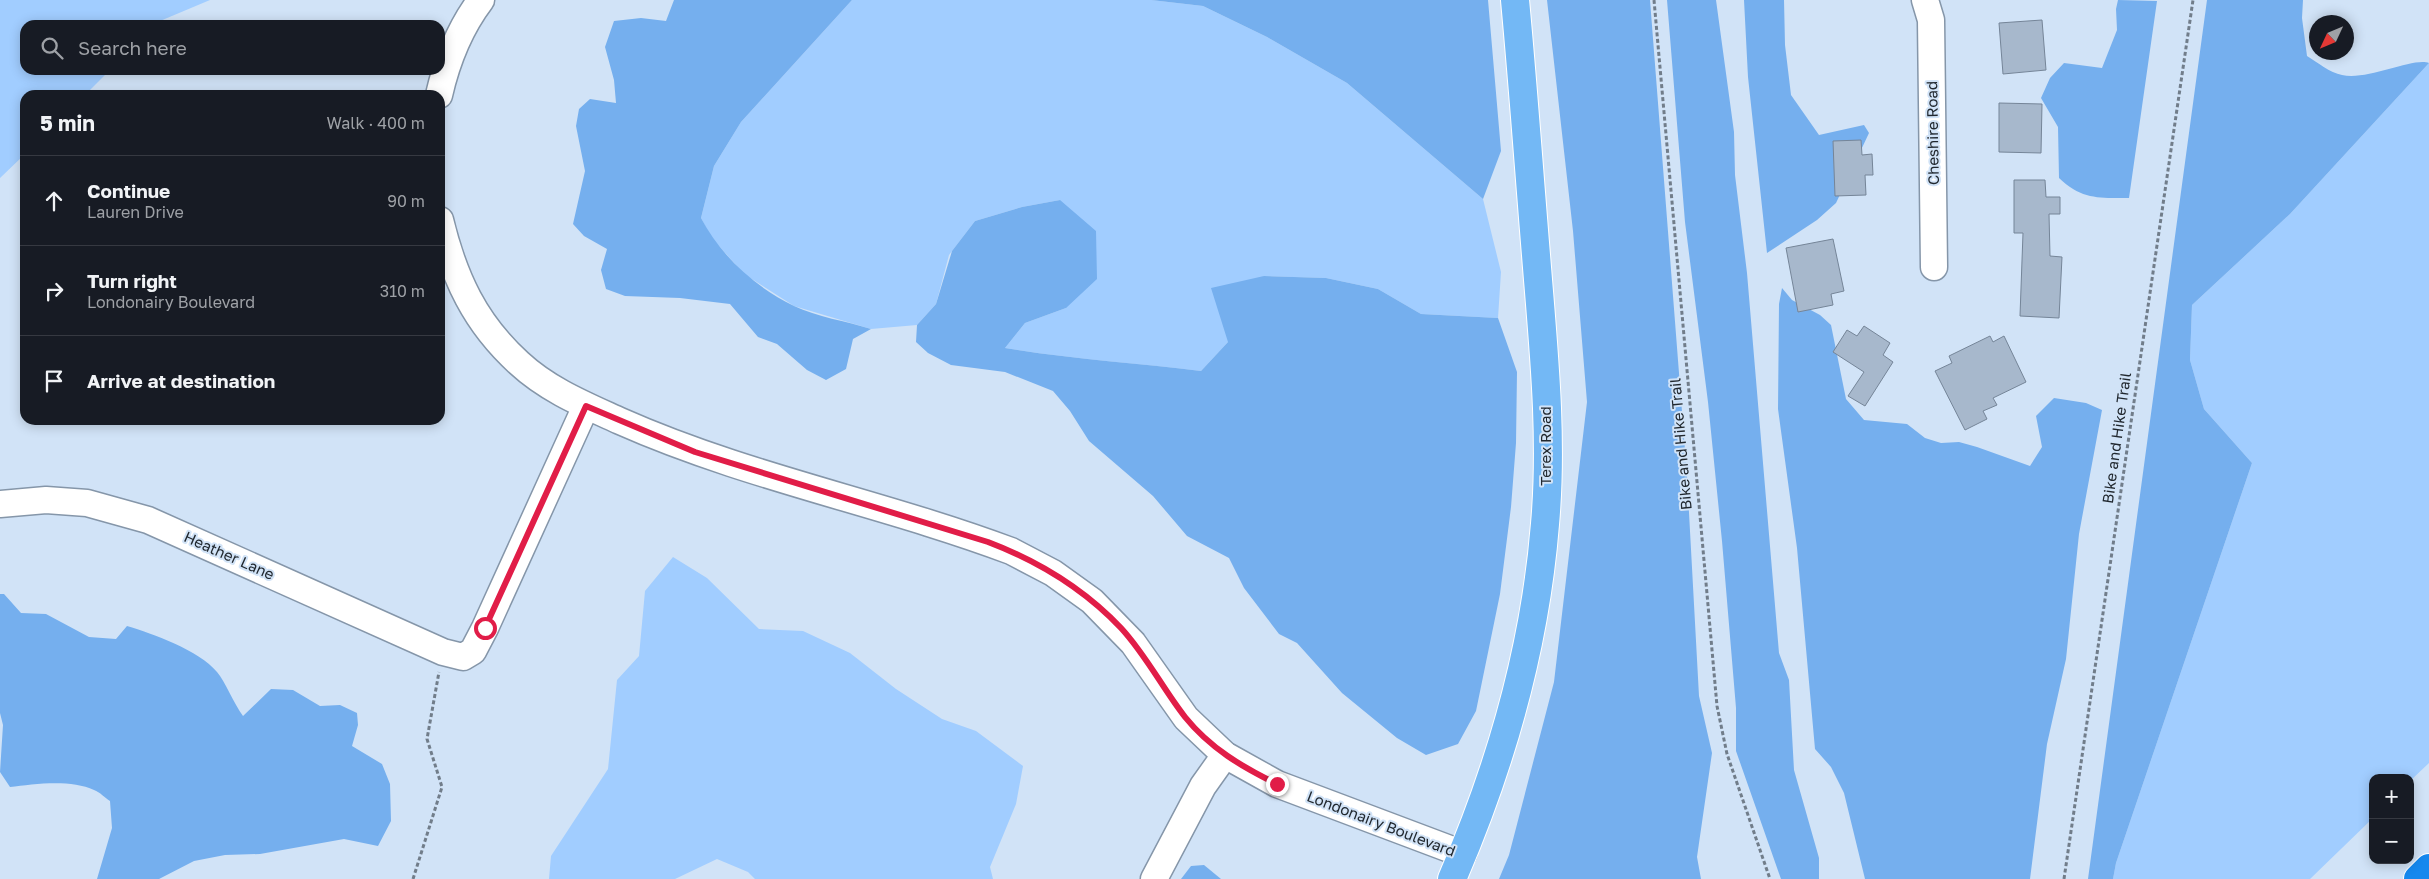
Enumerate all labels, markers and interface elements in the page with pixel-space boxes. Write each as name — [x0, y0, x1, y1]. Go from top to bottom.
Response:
north arrow — [2309, 15, 2354, 60]
search box — [20, 20, 445, 75]
icon: search — [38, 34, 66, 62]
text: Search here — [78, 36, 187, 59]
street label: Cheshire Road — [1922, 81, 1942, 185]
text: 5 min — [40, 110, 95, 136]
text: Walk · 400 m — [327, 113, 425, 133]
text: Continue — [87, 179, 170, 202]
icon: ahead — [40, 187, 68, 215]
text: 90 m — [387, 191, 425, 211]
text: Lauren Drive — [87, 202, 184, 222]
text: Turn right — [87, 269, 177, 292]
icon: right — [40, 277, 68, 305]
text: 310 m — [380, 281, 425, 301]
text: Londonairy Boulevard — [87, 292, 255, 312]
icon: arrive — [40, 367, 68, 395]
text: Arrive at destination — [87, 369, 275, 392]
street label: Bike and Hike Trail — [2098, 371, 2134, 505]
street label: Bike and Hike Trail — [1665, 377, 1695, 511]
street label: Terex Road — [1536, 406, 1554, 486]
street label: Heather Lane — [181, 527, 278, 583]
route start — [474, 617, 497, 640]
route end — [1266, 773, 1289, 796]
map controls — [2369, 774, 2414, 864]
button: + — [2369, 774, 2414, 819]
street label: Londonairy Boulevard — [1305, 786, 1458, 860]
button: − — [2369, 819, 2414, 864]

